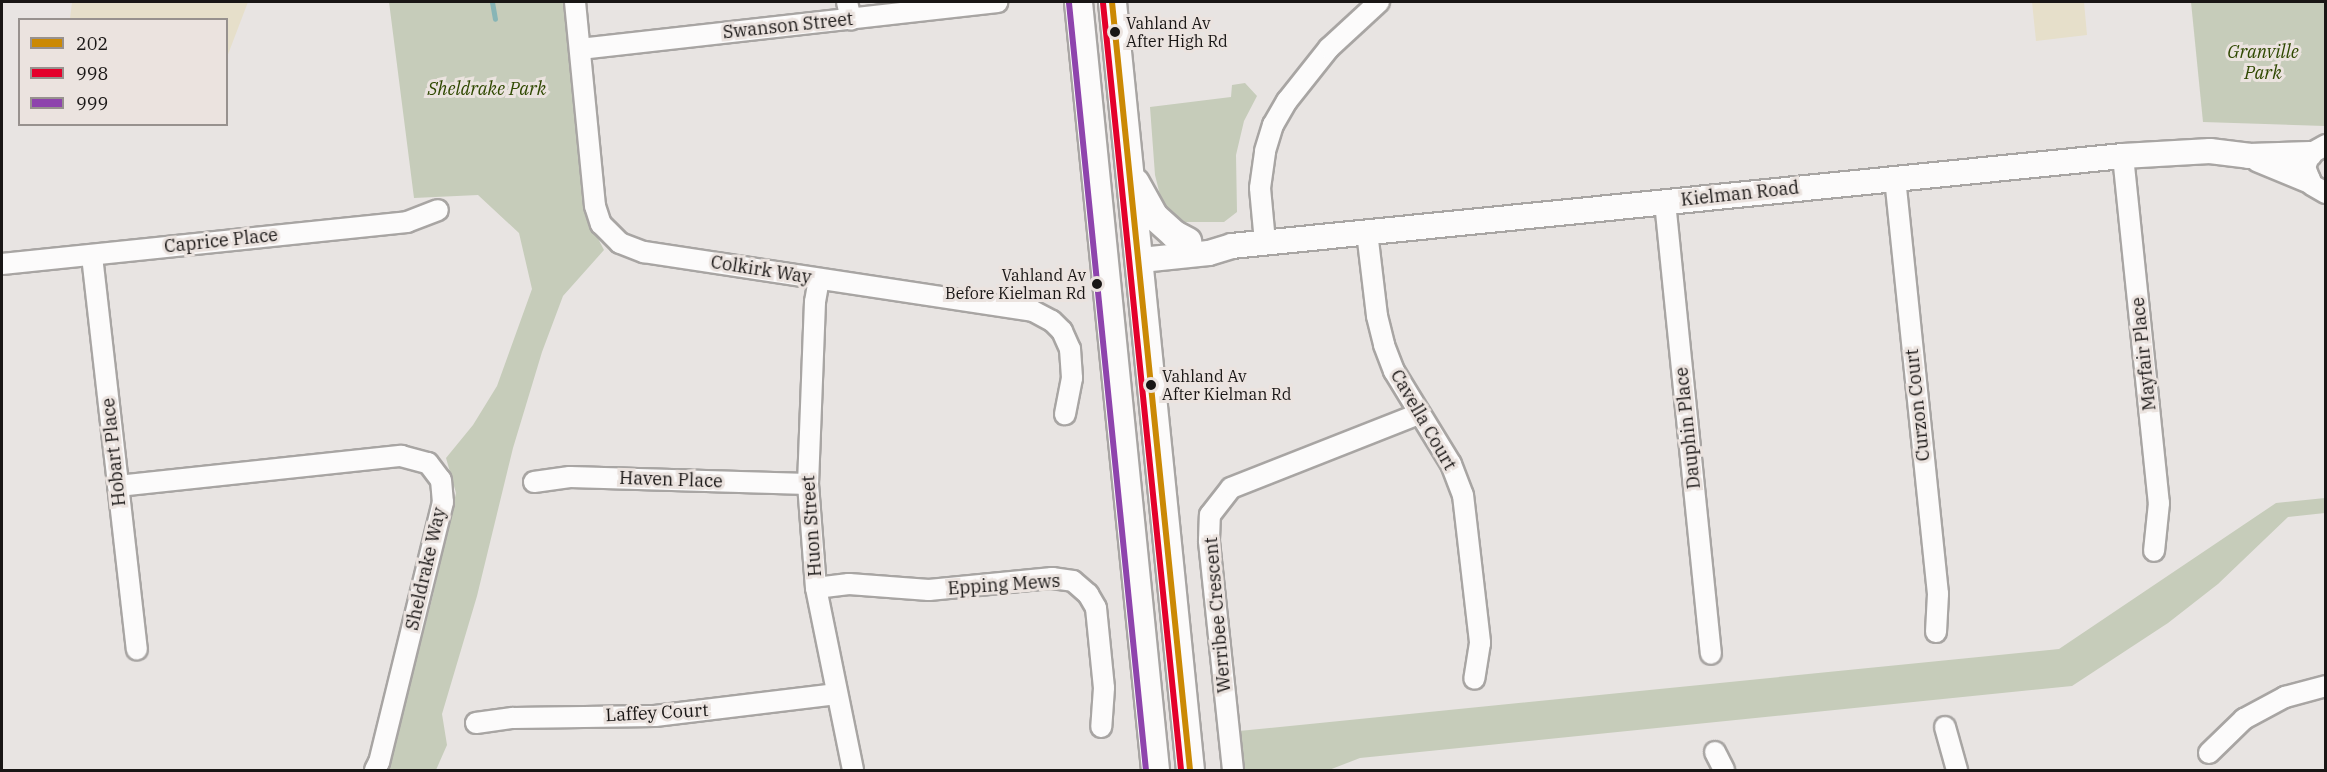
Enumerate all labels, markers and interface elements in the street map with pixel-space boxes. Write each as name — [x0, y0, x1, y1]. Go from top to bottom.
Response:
street label: Swanson Street — [722, 8, 854, 44]
place label: Vahland Av After High Rd — [1126, 13, 1228, 51]
legend — [18, 18, 228, 126]
marker: Vahland Av After High Rd — [1109, 26, 1121, 38]
text: 202 — [76, 32, 108, 55]
park label: Granville Park — [2227, 42, 2299, 84]
text: 998 — [76, 62, 108, 85]
park label: Sheldrake Park — [428, 78, 546, 100]
text: 999 — [76, 92, 108, 115]
street label: Kielman Road — [1680, 177, 1800, 211]
street label: Caprice Place — [163, 224, 279, 258]
street label: Colkirk Way — [709, 251, 813, 289]
place label: Vahland Av Before Kielman Rd — [945, 265, 1086, 303]
marker: Vahland Av Before Kielman Rd — [1091, 278, 1103, 290]
street label: Mayfair Place — [2127, 296, 2161, 412]
street label: Curzon Court — [1901, 348, 1935, 462]
place label: Vahland Av After Kielman Rd — [1162, 366, 1291, 404]
street label: Cavella Court — [1386, 366, 1460, 474]
street label: Dauphin Place — [1671, 366, 1705, 490]
marker: Vahland Av After Kielman Rd — [1145, 379, 1157, 391]
street label: Hobart Place — [98, 397, 130, 507]
street label: Haven Place — [619, 467, 723, 493]
street label: Huon Street — [798, 475, 826, 577]
street label: Sheldrake Way — [401, 506, 451, 632]
street label: Werribee Crescent — [1200, 536, 1236, 694]
street label: Epping Mews — [947, 570, 1061, 600]
street label: Laffey Court — [605, 700, 709, 726]

